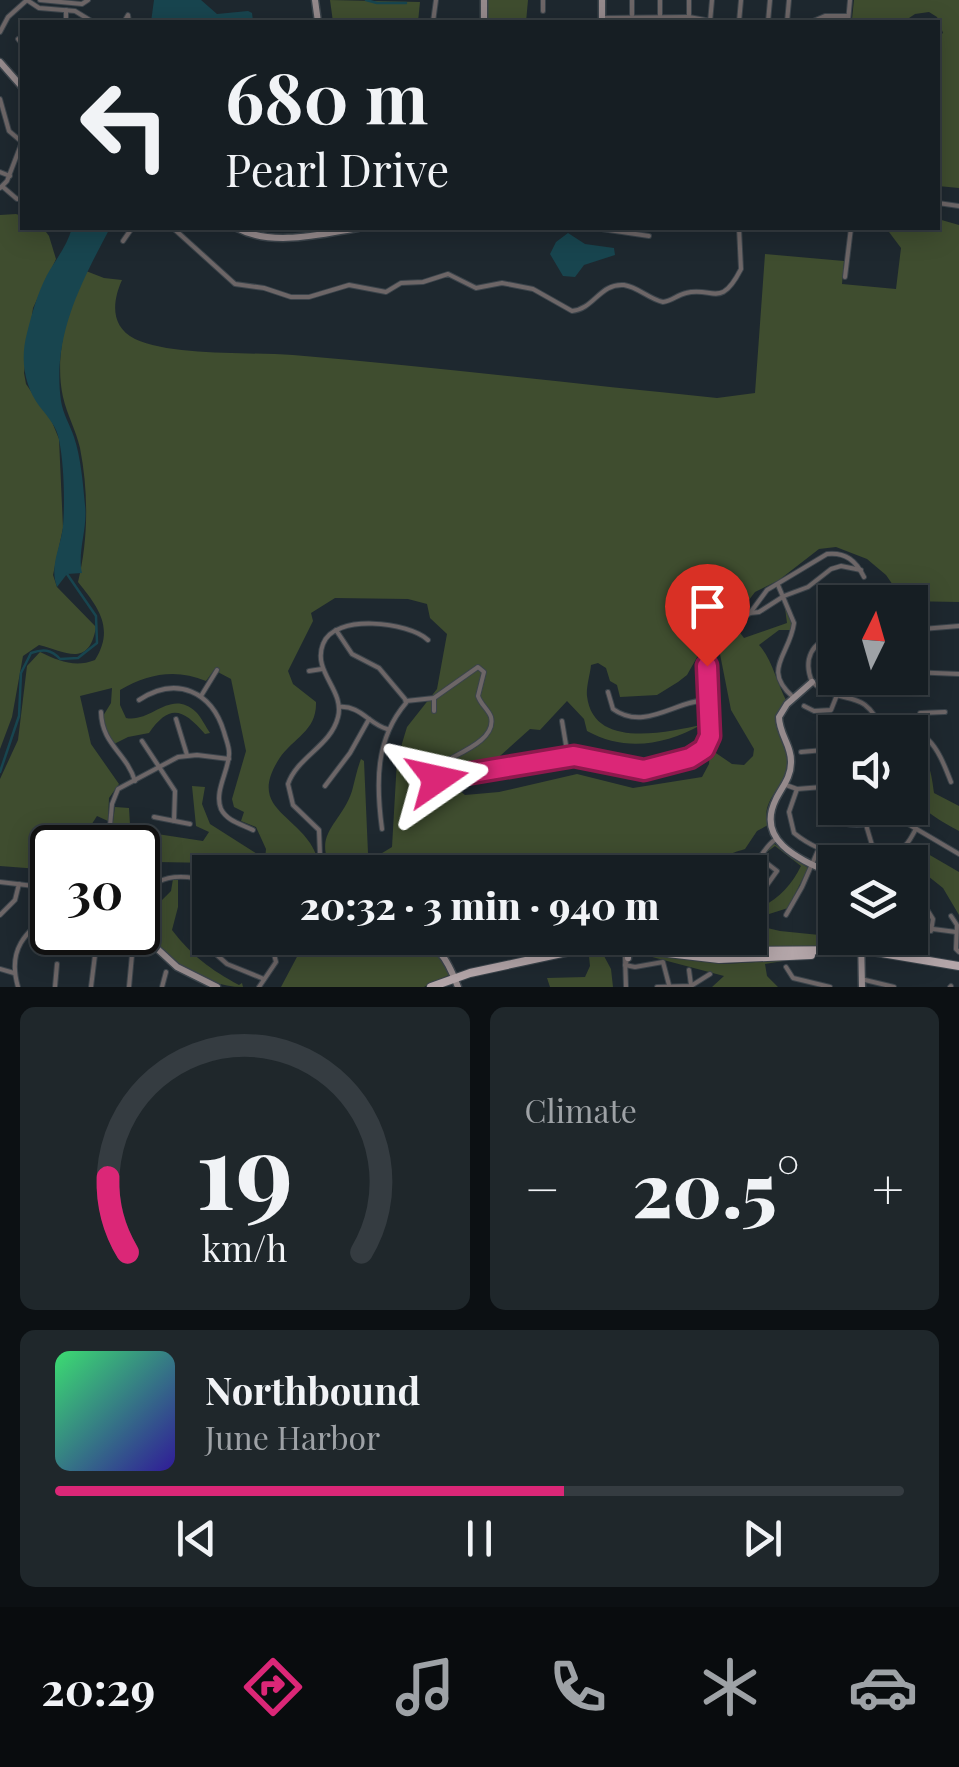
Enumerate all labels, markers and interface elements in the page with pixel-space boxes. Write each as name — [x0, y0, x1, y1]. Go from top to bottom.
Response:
text: 680 m — [225, 48, 428, 142]
icon: left — [60, 60, 190, 190]
text: Pearl Drive — [225, 138, 449, 198]
pin — [665, 564, 750, 667]
icon: arrive — [680, 579, 735, 634]
north arrow — [818, 585, 928, 695]
map controls — [818, 585, 928, 955]
button: sound — [818, 715, 928, 825]
position arrow — [385, 727, 489, 831]
speed limit sign: 30 — [30, 825, 160, 955]
button: layers — [818, 845, 928, 955]
text: 20:32 · 3 min · 940 m — [300, 879, 659, 930]
text: Climate — [525, 1088, 637, 1131]
text: 19 — [196, 1097, 293, 1236]
text: 20.5° — [632, 1137, 800, 1237]
text: − — [525, 1150, 560, 1224]
text: + — [872, 1150, 904, 1224]
text: km/h — [202, 1223, 288, 1271]
text: Northbound — [205, 1364, 420, 1415]
text: June Harbor — [205, 1415, 380, 1458]
icon: previous — [169, 1511, 224, 1566]
icon: pause — [452, 1511, 507, 1566]
icon: next — [735, 1511, 790, 1566]
icon: directions — [238, 1652, 308, 1722]
icon: music — [390, 1652, 460, 1722]
icon: phone — [543, 1652, 613, 1722]
icon: climate — [695, 1652, 765, 1722]
icon: car — [848, 1652, 918, 1722]
text: 20:29 — [41, 1657, 155, 1717]

